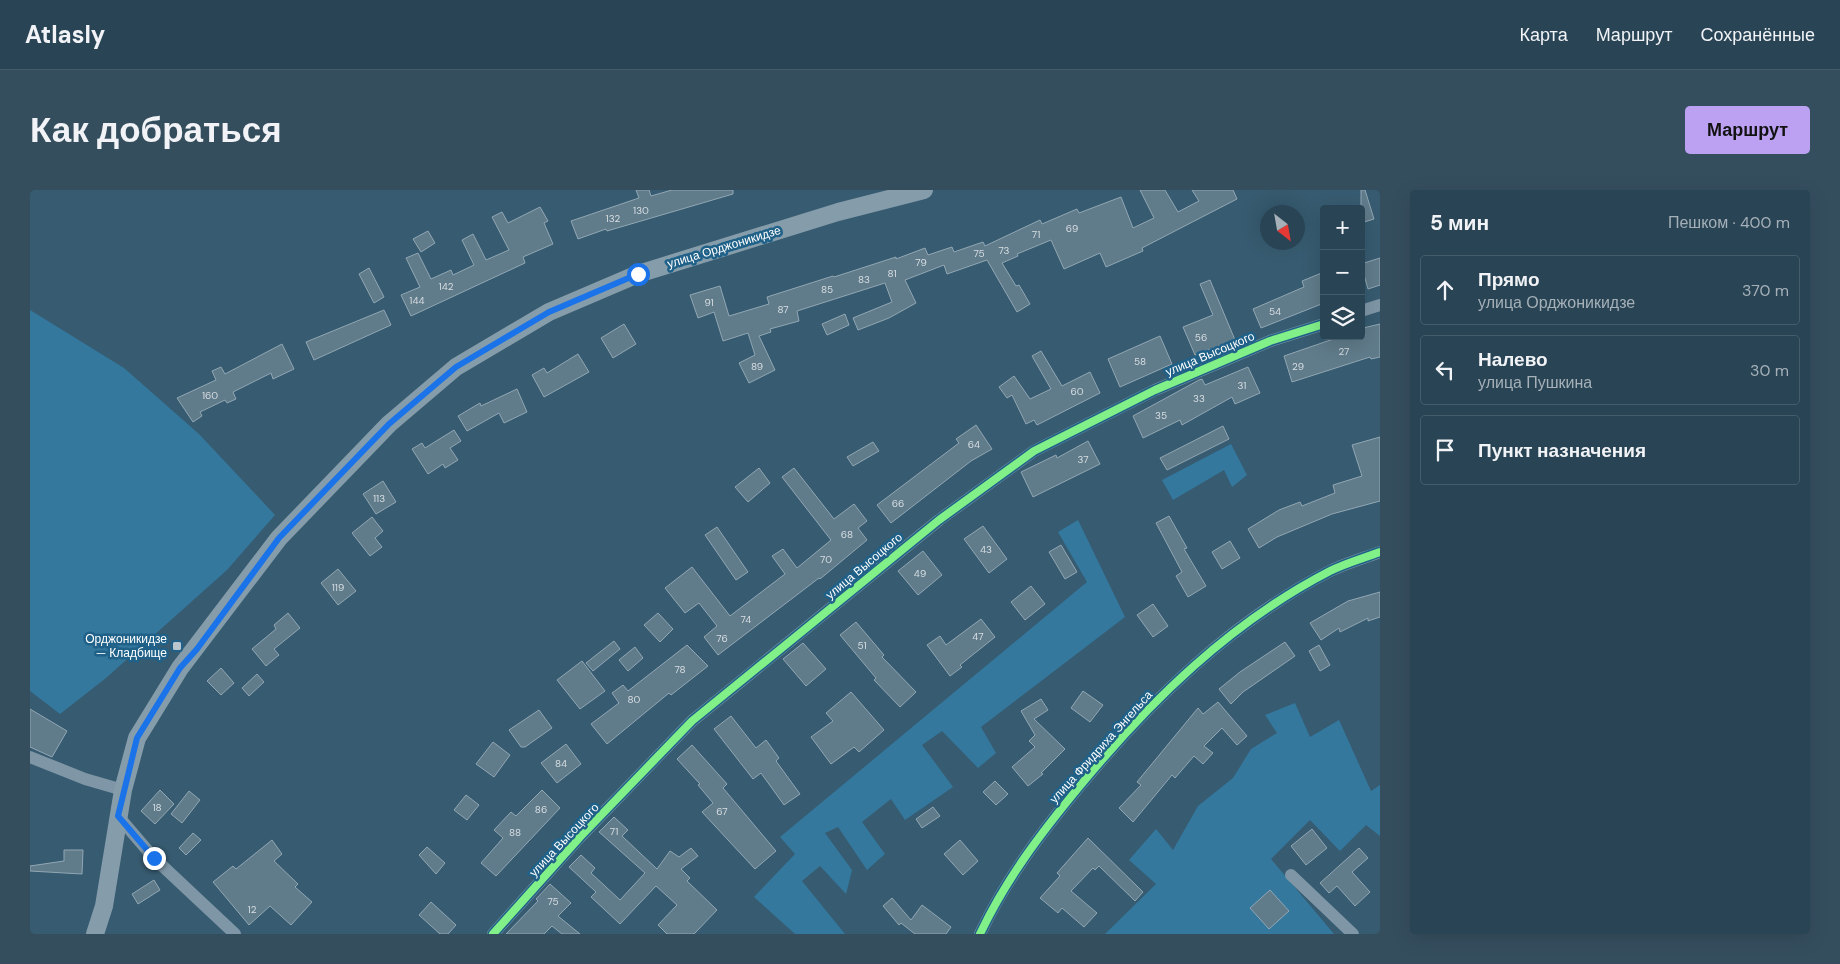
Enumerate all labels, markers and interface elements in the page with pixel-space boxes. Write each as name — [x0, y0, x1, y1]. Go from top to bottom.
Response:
text: Atlasly — [25, 19, 105, 50]
text: Карта — [1520, 23, 1568, 47]
text: Маршрут — [1596, 23, 1672, 47]
text: Сохранённые — [1700, 23, 1815, 47]
button: Маршрут — [1685, 106, 1810, 154]
text: Как добраться — [30, 107, 282, 153]
house number: 130 — [633, 204, 649, 217]
north arrow — [1260, 205, 1305, 250]
map controls — [1320, 205, 1365, 340]
button: + — [1320, 205, 1365, 250]
text: 5 мин — [1430, 209, 1489, 237]
house number: 132 — [606, 212, 621, 225]
text: Пешком · 400 m — [1668, 212, 1790, 233]
street label: улица Орджоникидзе — [665, 222, 783, 272]
house number: 69 — [1066, 222, 1078, 235]
house number: 71 — [1032, 228, 1040, 241]
house number: 73 — [999, 244, 1010, 257]
house number: 75 — [973, 247, 985, 260]
button: − — [1320, 250, 1365, 295]
house number: 79 — [915, 256, 927, 269]
route start — [627, 263, 650, 286]
house number: 81 — [888, 267, 897, 280]
text: Прямо — [1478, 267, 1540, 292]
house number: 83 — [858, 273, 870, 286]
icon: ahead — [1431, 276, 1459, 304]
house number: 142 — [439, 280, 454, 293]
text: 370 m — [1742, 280, 1789, 301]
house number: 85 — [821, 283, 833, 296]
text: улица Орджоникидзе — [1478, 292, 1635, 313]
house number: 144 — [409, 294, 425, 307]
button: layers — [1320, 295, 1365, 340]
house number: 91 — [704, 296, 714, 309]
house number: 87 — [777, 303, 789, 316]
house number: 54 — [1269, 305, 1281, 318]
street label: улица Высоцкого — [1163, 328, 1257, 380]
house number: 56 — [1195, 331, 1207, 344]
house number: 27 — [1339, 345, 1349, 358]
text: Налево — [1478, 347, 1548, 372]
house number: 58 — [1134, 355, 1146, 368]
icon: left — [1431, 356, 1459, 384]
house number: 89 — [751, 360, 763, 373]
house number: 29 — [1292, 360, 1304, 373]
text: 30 m — [1750, 360, 1789, 381]
text: улица Пушкина — [1478, 372, 1592, 393]
house number: 31 — [1238, 379, 1246, 392]
house number: 60 — [1070, 385, 1084, 398]
house number: 160 — [202, 389, 218, 402]
house number: 33 — [1193, 392, 1205, 405]
house number: 35 — [1155, 409, 1167, 422]
icon: arrive — [1431, 436, 1459, 464]
house number: 64 — [968, 438, 980, 451]
text: Пункт назначения — [1478, 438, 1646, 463]
house number: 37 — [1077, 453, 1089, 466]
house number: 113 — [373, 492, 385, 505]
house number: 66 — [892, 497, 904, 510]
house number: 68 — [841, 528, 853, 541]
street label: улица Высоцкого — [822, 529, 906, 603]
house number: 43 — [980, 543, 992, 556]
house number: 70 — [820, 553, 832, 566]
house number: 49 — [914, 567, 926, 580]
house number: 119 — [332, 581, 344, 594]
house number: 74 — [741, 613, 751, 626]
house number: 47 — [972, 630, 984, 643]
place label: Орджоникидзе — Кладбище — [85, 631, 167, 661]
house number: 76 — [716, 632, 728, 645]
house number: 51 — [857, 639, 867, 652]
marker: Орджоникидзе — Кладбище — [171, 640, 183, 652]
house number: 78 — [674, 663, 686, 676]
street label: улица Фридриха Энгельса — [1046, 687, 1156, 807]
house number: 80 — [628, 693, 641, 706]
house number: 84 — [555, 757, 567, 770]
street label: улица Высоцкого — [526, 799, 603, 880]
house number: 18 — [152, 801, 162, 814]
house number: 86 — [535, 803, 547, 816]
house number: 67 — [716, 805, 728, 818]
house number: 71 — [610, 825, 618, 838]
house number: 88 — [509, 826, 521, 839]
route end — [143, 847, 166, 870]
house number: 75 — [547, 895, 559, 908]
house number: 12 — [248, 903, 257, 916]

